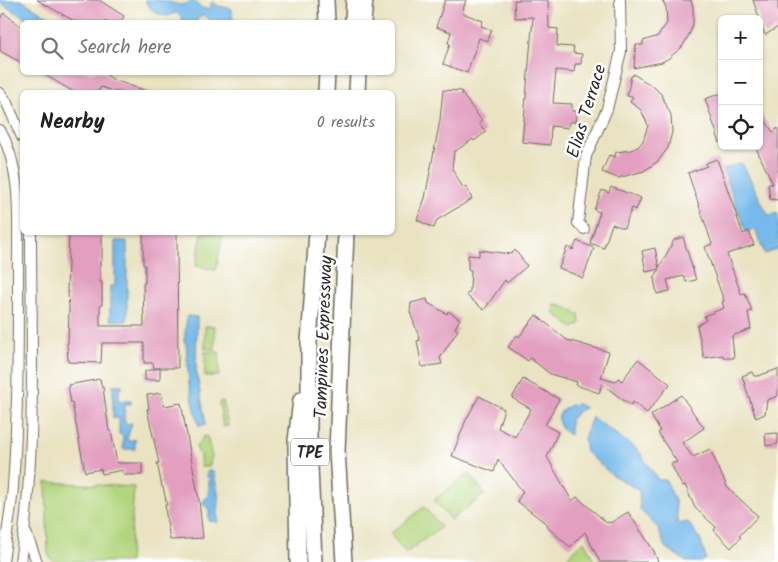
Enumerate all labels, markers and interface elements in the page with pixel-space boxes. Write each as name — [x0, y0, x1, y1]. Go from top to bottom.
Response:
map controls — [718, 15, 763, 150]
button: + — [718, 15, 763, 60]
search box — [20, 20, 395, 75]
text: Search here — [78, 33, 172, 63]
icon: search — [38, 34, 66, 62]
button: − — [718, 60, 763, 105]
street label: Elias Terrace — [559, 61, 615, 162]
button: locate — [718, 105, 763, 150]
text: Nearby — [40, 106, 105, 139]
text: 0 results — [317, 110, 375, 135]
street label: Tampines Expressway — [307, 255, 342, 419]
road number: TPE — [291, 438, 329, 466]

